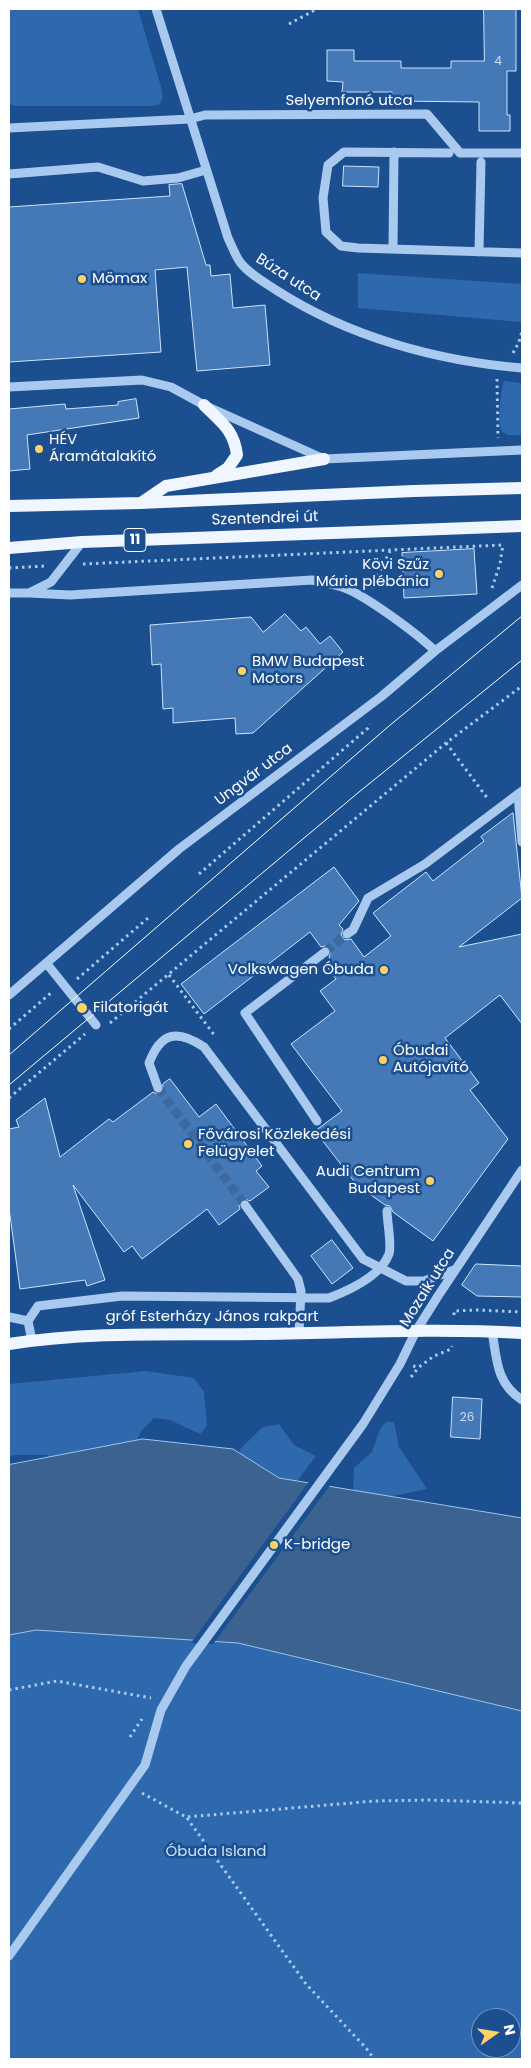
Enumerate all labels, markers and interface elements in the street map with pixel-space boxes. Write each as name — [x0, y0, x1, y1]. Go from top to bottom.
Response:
house number: 4 — [494, 55, 502, 69]
street label: Selyemfonó utca — [285, 92, 413, 110]
street label: Búza utca — [252, 250, 324, 306]
place label: Mömax — [92, 270, 147, 288]
marker: Mömax — [76, 273, 88, 285]
place label: HÉV Áramátalakító — [49, 431, 156, 466]
marker: HÉV Áramátalakító — [33, 443, 45, 455]
street label: Szentendrei út — [211, 508, 319, 530]
road number: 11 — [124, 528, 146, 552]
place label: Kövi Szűz Mária plébánia — [316, 556, 429, 591]
marker: Kövi Szűz Mária plébánia — [433, 568, 445, 580]
place label: BMW Budapest Motors — [252, 653, 365, 688]
marker: BMW Budapest Motors — [236, 665, 248, 677]
street label: Ungvár utca — [212, 740, 296, 810]
place label: Volkswagen Óbuda — [228, 961, 374, 979]
marker: Volkswagen Óbuda — [378, 964, 390, 976]
place label: Filatorigát — [93, 999, 168, 1017]
marker: Filatorigát — [75, 1001, 89, 1015]
place label: Óbudai Autójavító — [393, 1042, 469, 1077]
marker: Óbudai Autójavító — [377, 1054, 389, 1066]
place label: Fővárosi Közlekedési Felügyelet — [198, 1126, 351, 1161]
marker: Fővárosi Közlekedési Felügyelet — [182, 1138, 194, 1150]
place label: Audi Centrum Budapest — [316, 1163, 420, 1198]
marker: Audi Centrum Budapest — [424, 1175, 436, 1187]
street label: Mozaik utca — [397, 1245, 459, 1331]
street label: gróf Esterházy János rakpart — [105, 1308, 319, 1326]
house number: 26 — [460, 1411, 474, 1425]
place label: K-bridge — [284, 1536, 350, 1554]
marker: K-bridge — [268, 1539, 280, 1551]
park label: Óbuda Island — [166, 1843, 266, 1861]
north arrow — [471, 2008, 521, 2058]
text: N — [499, 2022, 521, 2037]

